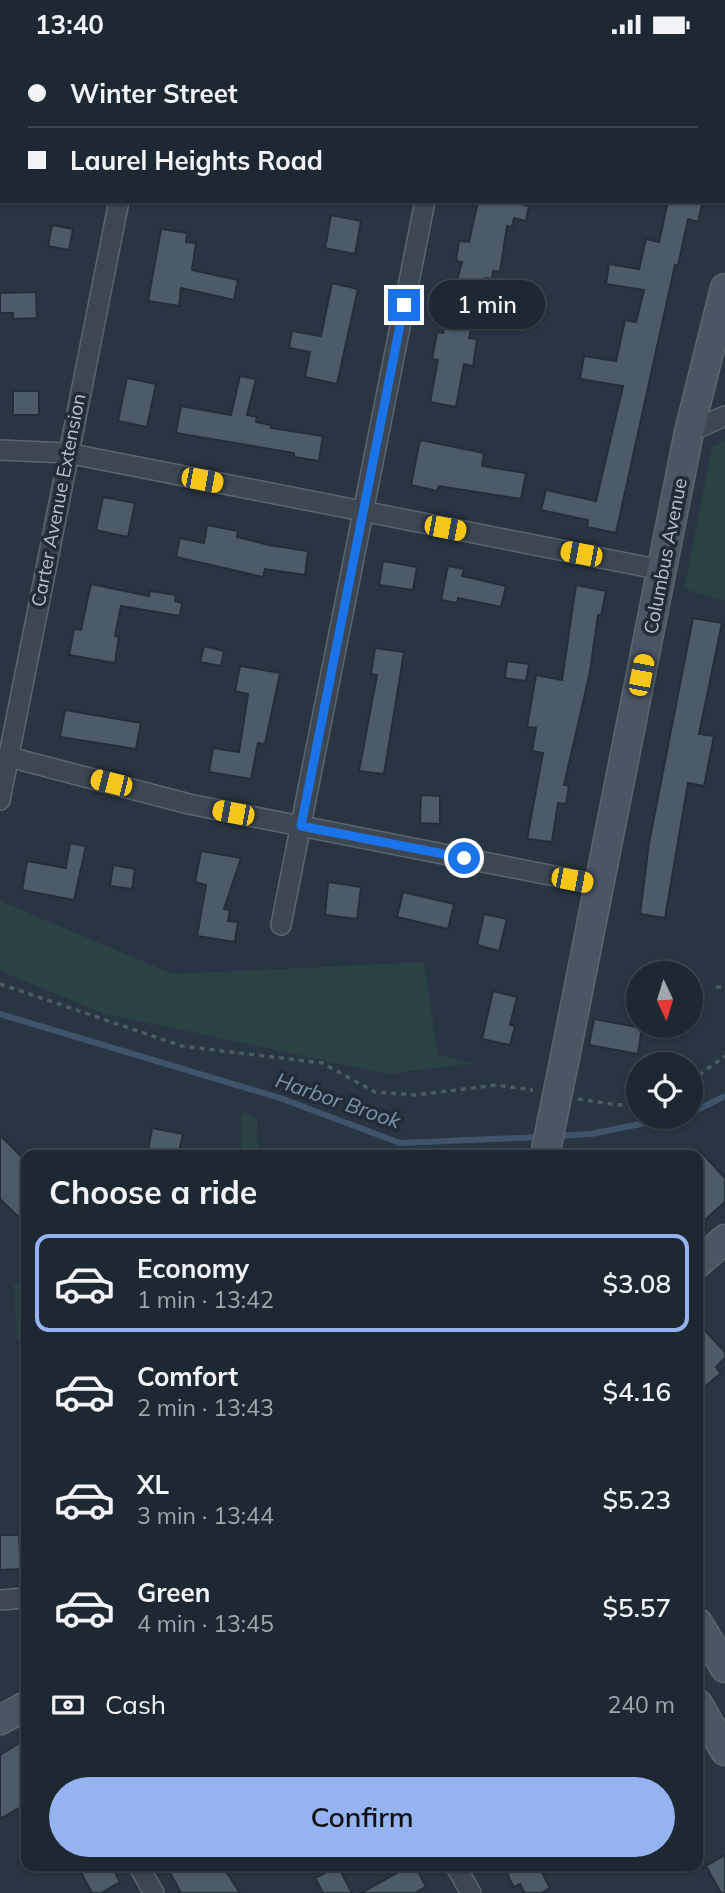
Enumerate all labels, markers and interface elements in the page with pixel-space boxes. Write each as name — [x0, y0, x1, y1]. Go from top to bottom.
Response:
text: 13:40 — [35, 8, 104, 41]
text: Winter Street — [70, 77, 238, 110]
text: Laurel Heights Road — [70, 144, 323, 177]
callout: 1 min — [428, 281, 544, 329]
route end — [388, 289, 420, 321]
text: 1 min — [457, 290, 517, 319]
street label: Carter Avenue Extension — [26, 391, 90, 609]
car — [180, 466, 225, 494]
street label: Columbus Avenue — [638, 476, 692, 636]
car — [423, 514, 468, 542]
car — [559, 540, 604, 568]
car — [627, 652, 656, 698]
car — [89, 768, 134, 798]
car — [211, 799, 256, 827]
route start — [448, 842, 480, 874]
car — [550, 866, 595, 894]
north arrow — [626, 961, 704, 1038]
map controls — [626, 961, 703, 1129]
button: locate — [626, 1052, 703, 1129]
water label: Harbor Brook — [272, 1067, 405, 1134]
text: Choose a ride — [49, 1172, 257, 1212]
icon: car — [53, 1252, 116, 1315]
text: Economy — [137, 1252, 249, 1285]
text: $3.08 — [602, 1267, 671, 1300]
text: 1 min · 13:42 — [137, 1285, 274, 1314]
icon: car — [53, 1360, 116, 1423]
text: Comfort — [137, 1360, 238, 1393]
text: $4.16 — [602, 1375, 671, 1408]
text: 2 min · 13:43 — [137, 1393, 274, 1422]
icon: car — [53, 1468, 116, 1531]
text: XL — [137, 1468, 169, 1501]
text: $5.23 — [602, 1483, 671, 1516]
text: 3 min · 13:44 — [137, 1501, 274, 1530]
icon: car — [53, 1576, 116, 1639]
text: Green — [137, 1576, 210, 1609]
text: $5.57 — [602, 1591, 671, 1624]
text: 4 min · 13:45 — [137, 1609, 274, 1638]
icon: cash — [49, 1686, 87, 1724]
text: Cash — [105, 1688, 166, 1721]
text: 240 m — [607, 1690, 675, 1719]
button: Confirm — [49, 1777, 675, 1857]

